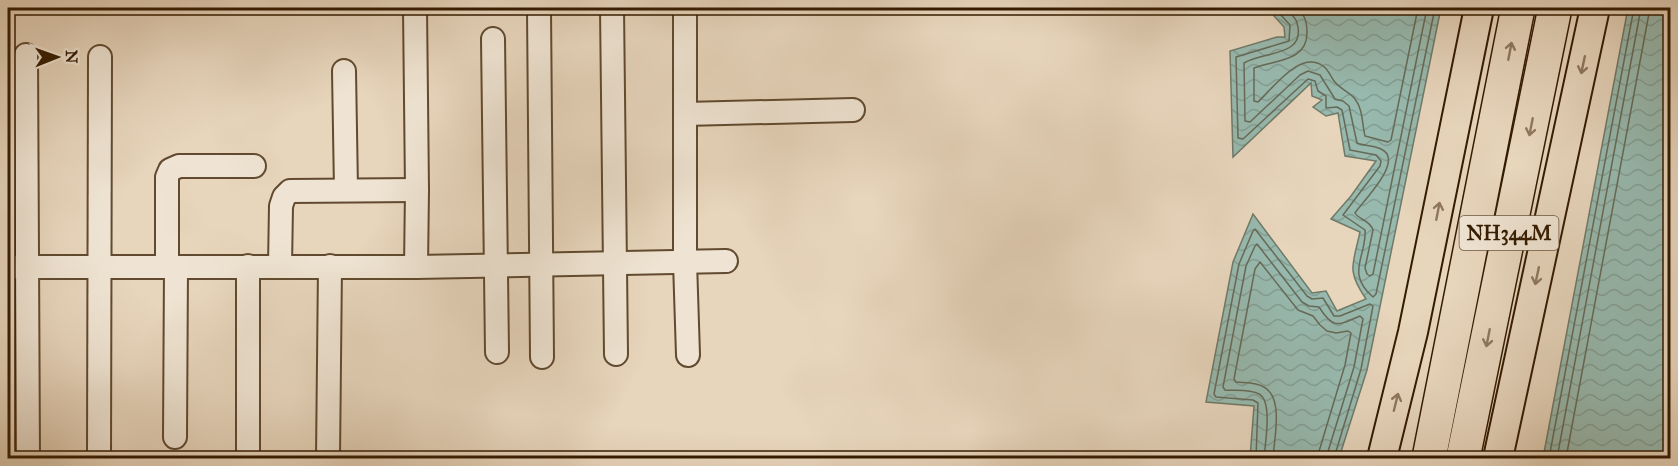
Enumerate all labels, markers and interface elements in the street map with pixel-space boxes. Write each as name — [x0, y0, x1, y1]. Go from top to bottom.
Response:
north arrow — [27, 27, 87, 87]
one-way arrow — [1504, 42, 1516, 61]
text: N — [62, 50, 81, 64]
one-way arrow — [1577, 54, 1588, 74]
one-way arrow — [1524, 117, 1536, 136]
one-way arrow — [1433, 202, 1444, 222]
road number: NH344M — [1460, 216, 1558, 250]
one-way arrow — [1531, 266, 1543, 285]
one-way arrow — [1482, 328, 1493, 348]
one-way arrow — [1391, 393, 1403, 412]

